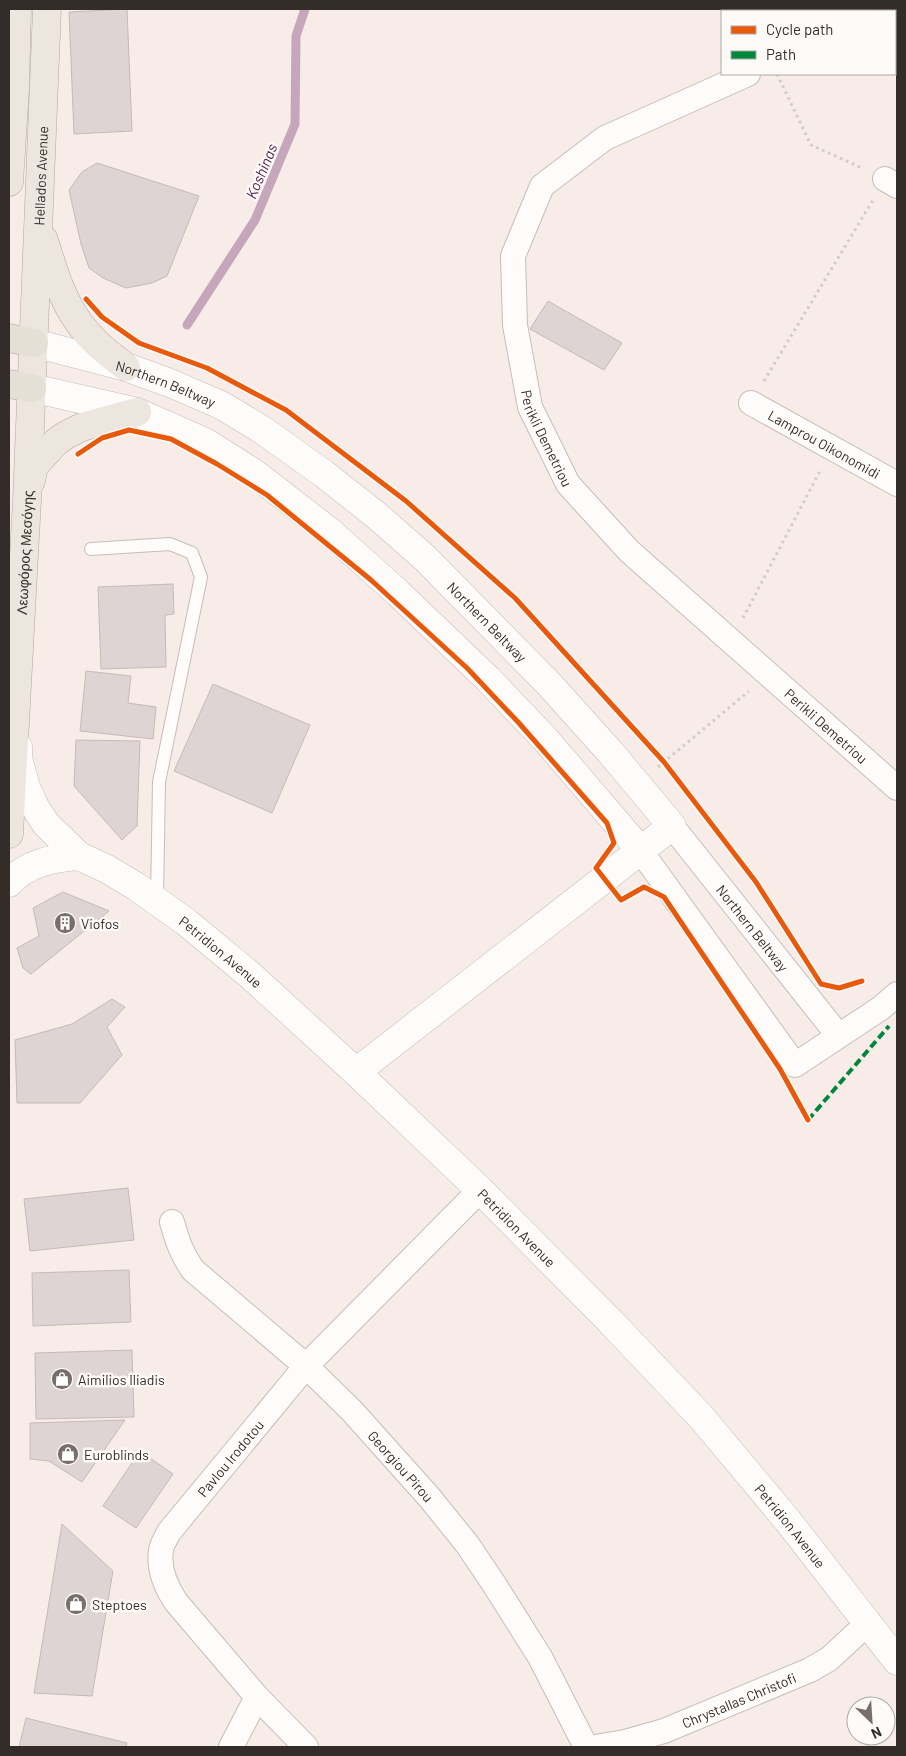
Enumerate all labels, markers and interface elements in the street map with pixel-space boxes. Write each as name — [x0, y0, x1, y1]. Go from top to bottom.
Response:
legend — [721, 10, 896, 75]
text: Cycle path — [766, 20, 833, 38]
text: Path — [766, 45, 796, 63]
street label: Hellados Avenue — [30, 126, 51, 226]
water label: Koshinas — [241, 141, 281, 201]
street label: Northern Beltway — [114, 356, 219, 410]
street label: Perikli Demetriou — [519, 388, 576, 489]
street label: Lamprou Oikonomidi — [765, 406, 883, 482]
street label: Λεωφόρος Μεσόγης — [12, 490, 36, 615]
street label: Northern Beltway — [444, 578, 531, 666]
street label: Perikli Demetriou — [782, 684, 871, 767]
street label: Northern Beltway — [713, 881, 793, 975]
building icon: Viofos — [53, 911, 77, 935]
street label: Petridion Avenue — [176, 912, 266, 991]
place label: Viofos — [81, 915, 119, 932]
street label: Petridion Avenue — [475, 1185, 559, 1270]
shop icon: Aimilios Iliadis — [50, 1367, 74, 1391]
place label: Aimilios Iliadis — [78, 1371, 165, 1388]
street label: Pavlou Irodotou — [193, 1416, 267, 1500]
street label: Georgiou Pirou — [365, 1427, 437, 1505]
shop icon: Euroblinds — [56, 1442, 80, 1466]
place label: Euroblinds — [84, 1446, 149, 1463]
street label: Petridion Avenue — [752, 1480, 830, 1571]
shop icon: Steptoes — [64, 1592, 88, 1616]
place label: Steptoes — [92, 1596, 147, 1613]
street label: Chrystallas Christofi — [679, 1668, 799, 1731]
north arrow — [846, 1696, 896, 1746]
text: N — [869, 1724, 885, 1743]

